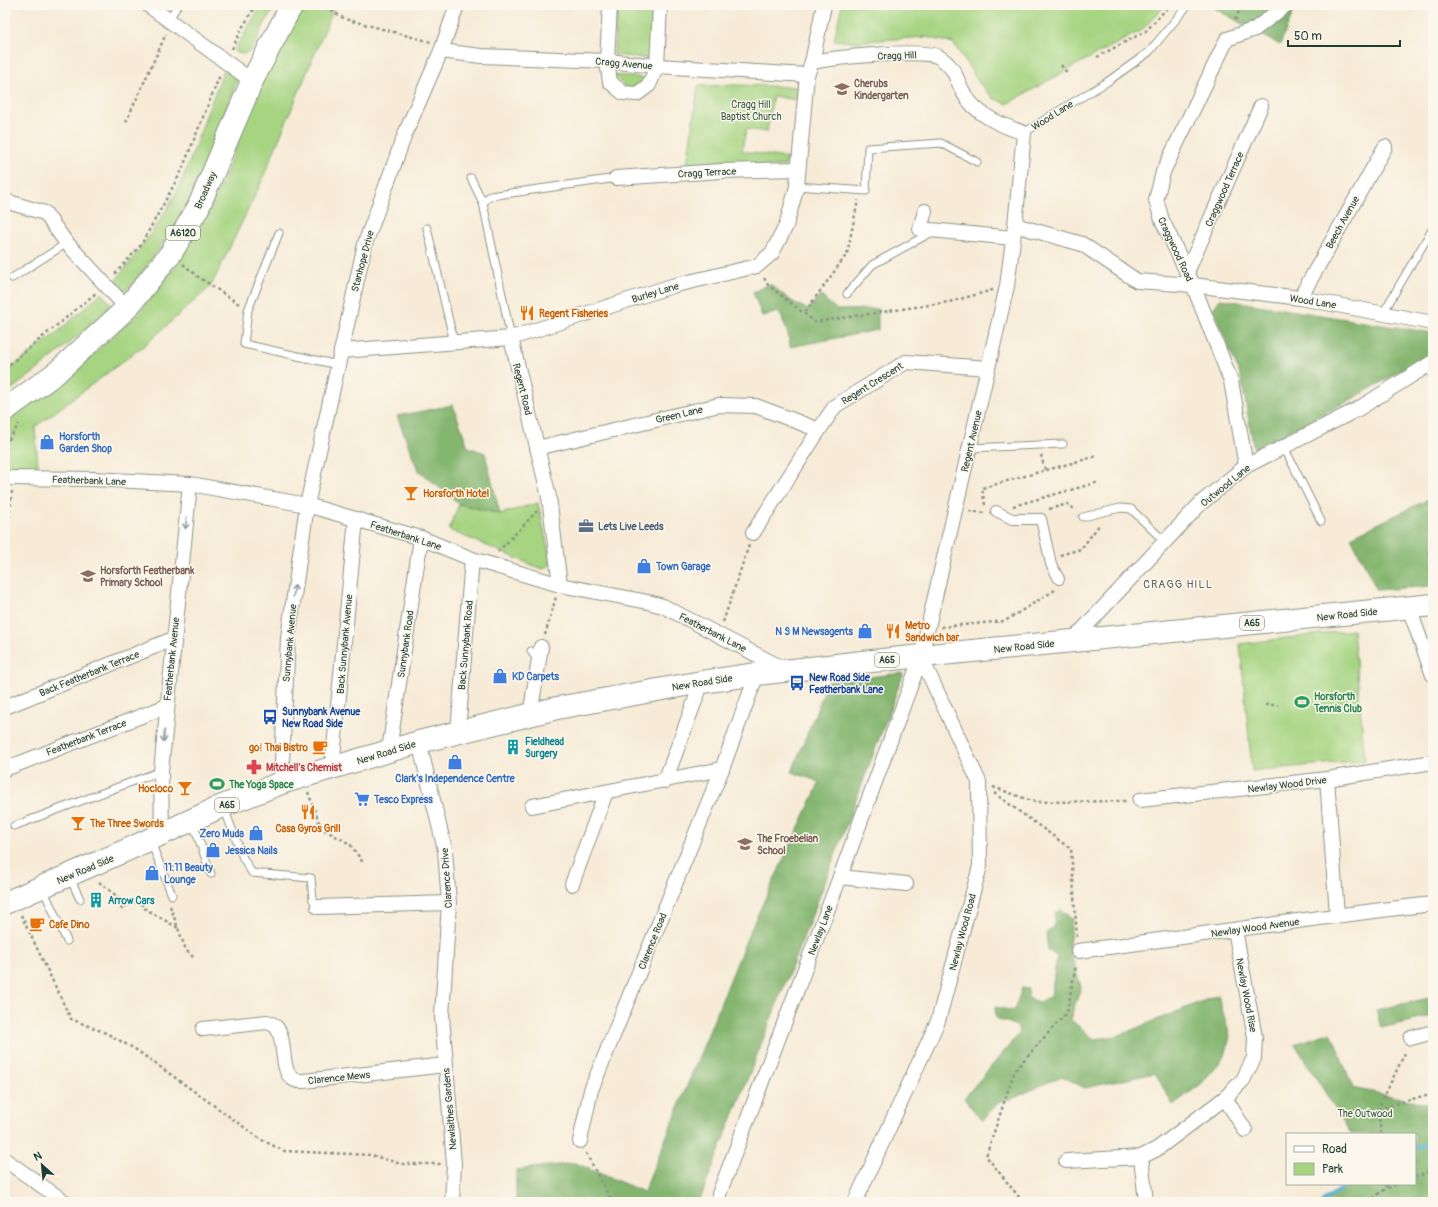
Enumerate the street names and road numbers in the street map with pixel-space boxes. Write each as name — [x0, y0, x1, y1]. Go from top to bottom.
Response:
street label: Cragg Hill — [877, 49, 917, 63]
street label: Cragg Avenue — [595, 56, 653, 72]
street label: Wood Lane — [1029, 98, 1076, 133]
street label: Craggwood Terrace — [1203, 150, 1247, 229]
street label: Cragg Terrace — [678, 165, 737, 181]
street label: Broadway — [192, 169, 220, 211]
street label: Beech Avenue — [1324, 194, 1362, 251]
street label: Craggwood Road — [1155, 215, 1195, 284]
road number: A6120 — [166, 226, 200, 240]
street label: Stanhope Drive — [349, 229, 377, 293]
street label: Burley Lane — [630, 280, 680, 306]
street label: Wood Lane — [1289, 292, 1337, 312]
street label: Regent Crescent — [839, 360, 906, 408]
street label: Regent Road — [510, 362, 534, 416]
street label: Green Lane — [654, 404, 704, 426]
street label: Regent Avenue — [959, 409, 985, 473]
street label: Outwood Lane — [1198, 462, 1253, 509]
street label: Featherbank Lane — [52, 474, 126, 488]
street label: Featherbank Lane — [369, 519, 443, 553]
street label: Back Sunnybank Avenue — [335, 594, 355, 694]
street label: Back Sunnybank Road — [456, 600, 476, 690]
street label: Sunnybank Avenue — [281, 604, 299, 683]
street label: New Road Side — [1316, 606, 1378, 624]
street label: Sunnybank Road — [395, 609, 417, 679]
street label: Featherbank Lane — [677, 611, 748, 655]
road number: A65 — [1240, 616, 1264, 630]
street label: Featherbank Avenue — [162, 617, 182, 702]
street label: New Road Side — [993, 638, 1055, 656]
street label: Back Featherbank Terrace — [38, 648, 141, 700]
road number: A65 — [875, 653, 899, 667]
street label: New Road Side — [671, 672, 733, 694]
street label: Featherbank Terrace — [44, 717, 128, 759]
street label: New Road Side — [355, 738, 417, 768]
street label: Newlay Wood Drive — [1247, 774, 1327, 796]
road number: A65 — [215, 798, 239, 812]
street label: Clarence Drive — [439, 847, 455, 909]
street label: New Road Side — [55, 852, 116, 887]
street label: Newlay Wood Road — [947, 892, 979, 972]
street label: Newlay Lane — [806, 904, 836, 957]
street label: Clarence Road — [636, 911, 670, 971]
street label: Newlay Wood Avenue — [1210, 916, 1300, 940]
street label: Newlay Wood Rise — [1233, 957, 1259, 1033]
street label: Newlaithes Gardens — [440, 1067, 460, 1150]
street label: Clarence Mews — [307, 1069, 371, 1087]

